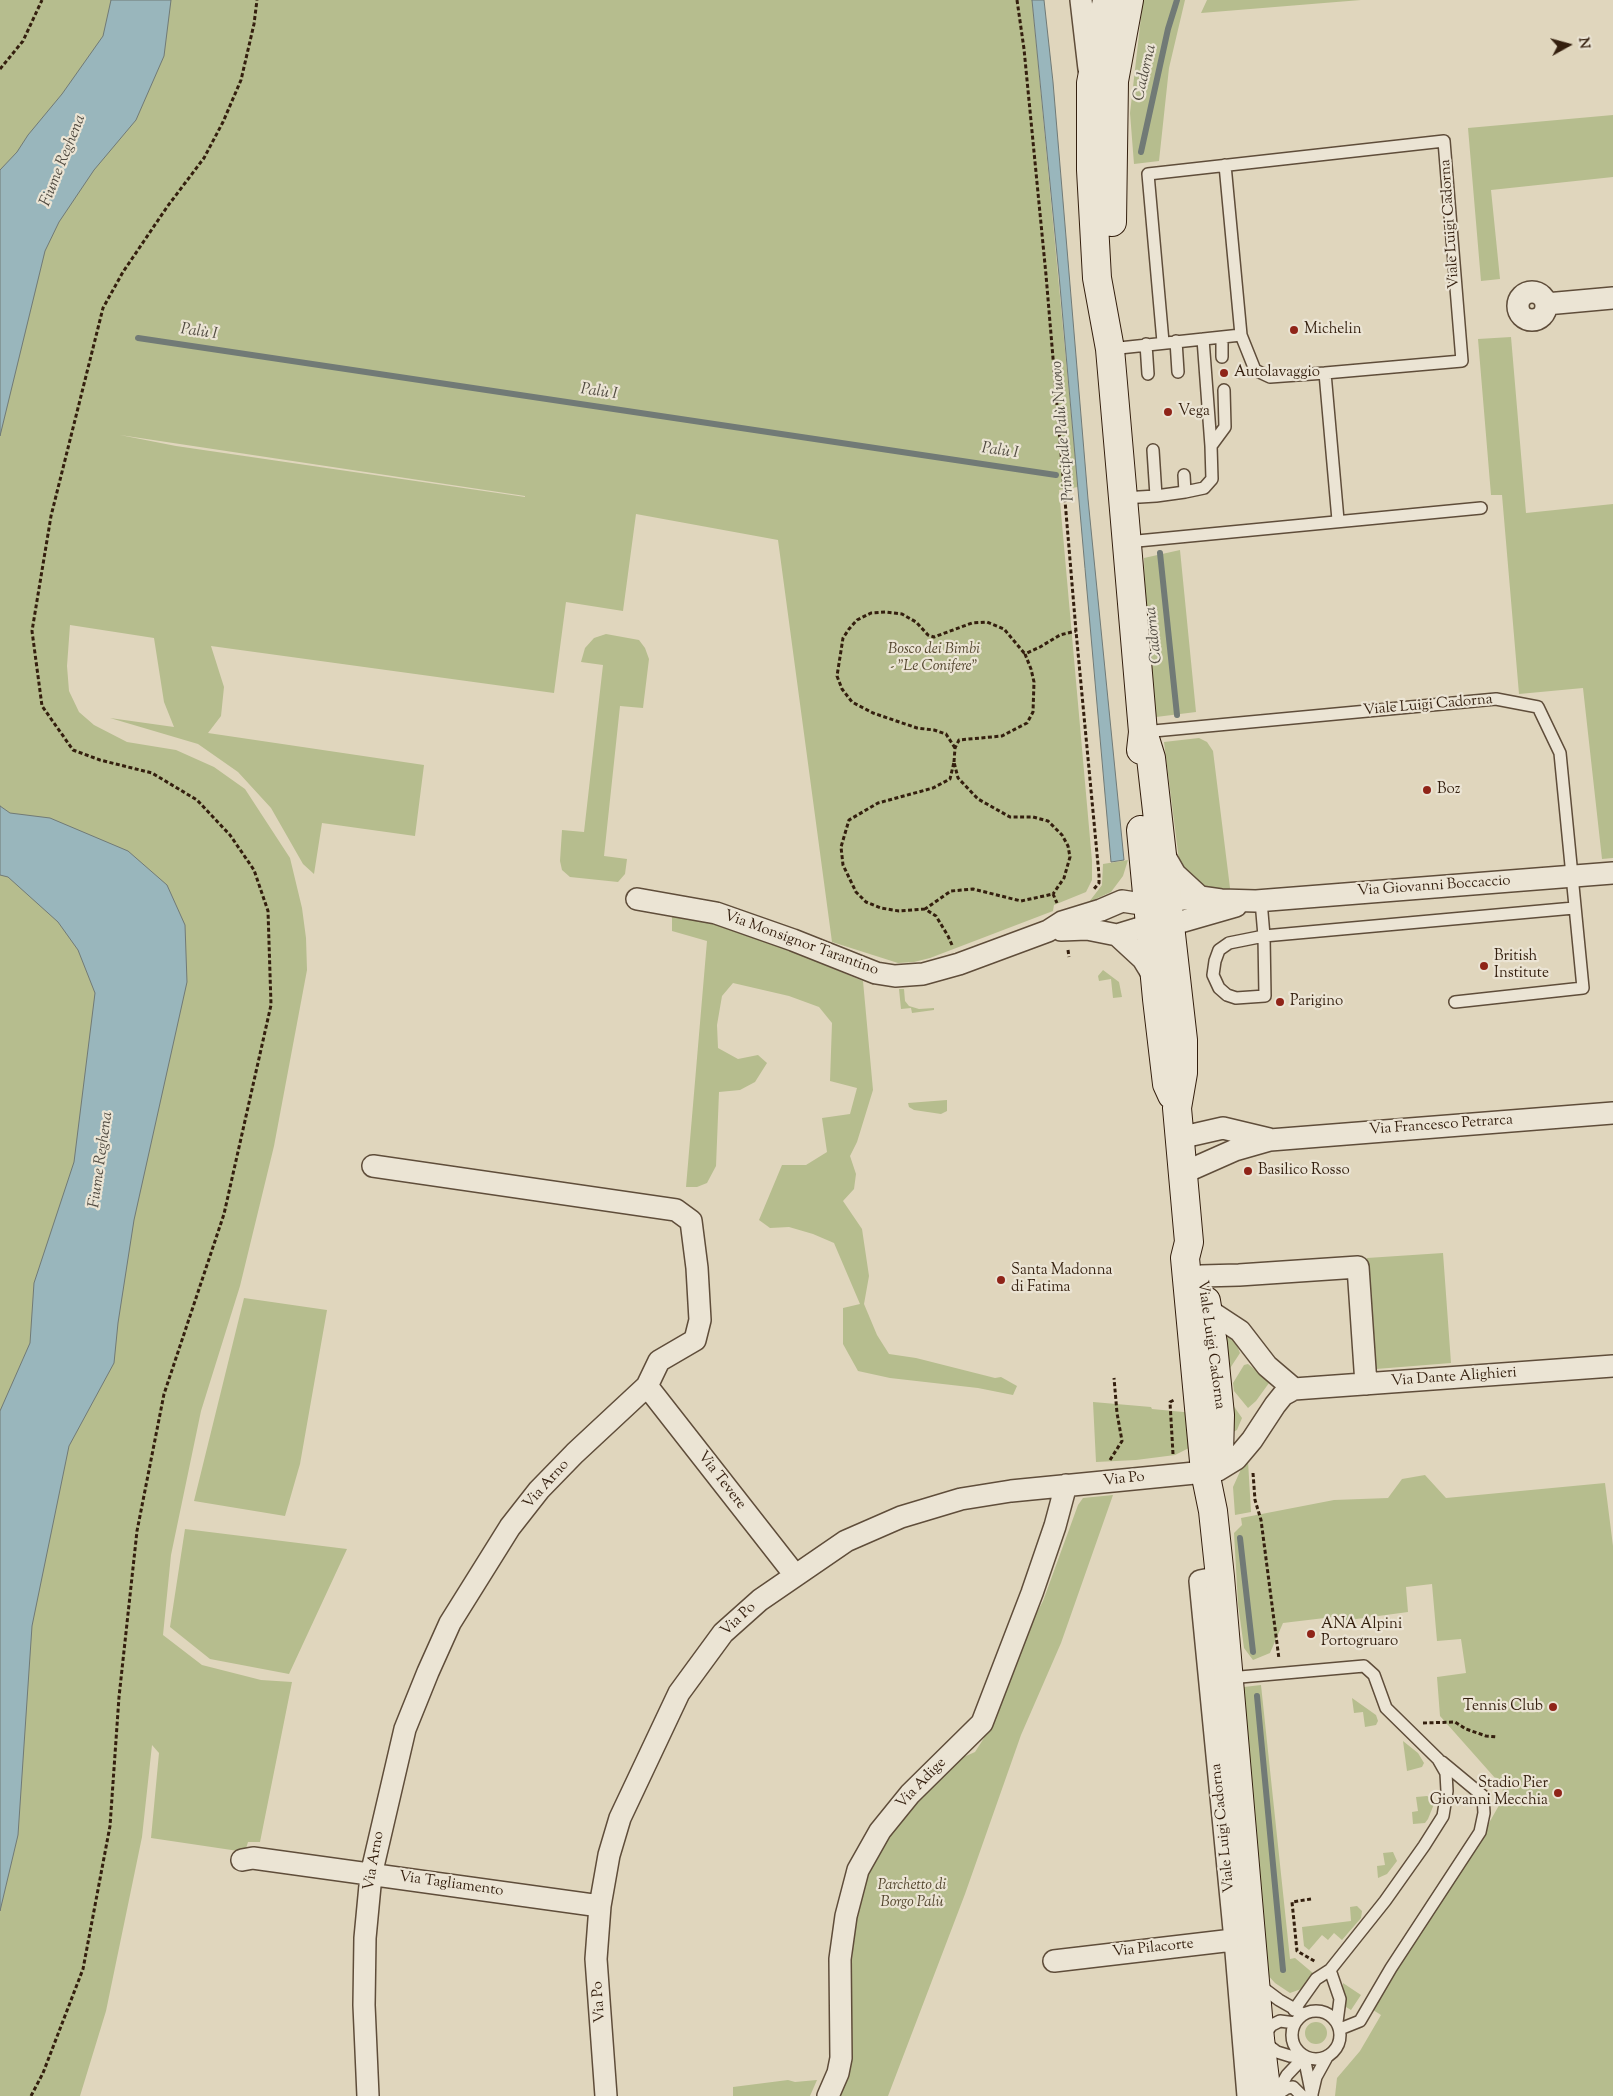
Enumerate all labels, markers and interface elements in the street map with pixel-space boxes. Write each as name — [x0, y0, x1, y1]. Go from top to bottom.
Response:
north arrow — [1543, 20, 1593, 70]
text: N — [1572, 36, 1593, 50]
water label: Cadorna — [1130, 43, 1162, 103]
water label: Fiume Reghena — [37, 112, 91, 210]
street label: Viale Luigi Cadorna — [1437, 159, 1465, 289]
water label: Palù I — [179, 321, 219, 345]
place label: Michelin — [1304, 321, 1362, 339]
marker: Michelin — [1288, 324, 1300, 336]
water label: Principale Palù Nuovo — [1048, 360, 1080, 502]
place label: Autolavaggio — [1234, 364, 1320, 382]
marker: Autolavaggio — [1218, 367, 1230, 379]
water label: Palù I — [579, 381, 619, 405]
place label: Vega — [1178, 403, 1210, 421]
marker: Vega — [1162, 406, 1174, 418]
water label: Palù I — [980, 440, 1020, 464]
water label: Cadorna — [1142, 605, 1168, 665]
park label: Bosco dei Bimbi - "Le Conifere" — [888, 641, 980, 676]
street label: Viale Luigi Cadorna — [1363, 691, 1493, 721]
place label: Boz — [1437, 781, 1460, 799]
marker: Boz — [1421, 784, 1433, 796]
street label: Via Giovanni Boccaccio — [1357, 873, 1511, 901]
street label: Via Monsignor Tarantino — [721, 908, 881, 980]
place label: British Institute — [1494, 948, 1549, 983]
marker: British Institute — [1478, 960, 1490, 972]
place label: Parigino — [1290, 993, 1343, 1011]
marker: Parigino — [1274, 996, 1286, 1008]
water label: Fiume Reghena — [86, 1111, 118, 1209]
street label: Via Francesco Petrarca — [1368, 1112, 1514, 1140]
place label: Basilico Rosso — [1258, 1162, 1350, 1180]
marker: Basilico Rosso — [1242, 1165, 1254, 1177]
place label: Santa Madonna di Fatima — [1011, 1262, 1112, 1297]
marker: Santa Madonna di Fatima — [995, 1274, 1007, 1286]
street label: Viale Luigi Cadorna — [1192, 1279, 1228, 1411]
street label: Via Dante Alighieri — [1390, 1365, 1518, 1391]
street label: Via Tevere — [693, 1448, 749, 1514]
street label: Via Arno — [520, 1457, 574, 1513]
street label: Via Po — [1102, 1469, 1146, 1491]
street label: Via Po — [718, 1599, 760, 1641]
place label: ANA Alpini Portogruaro — [1321, 1616, 1402, 1651]
marker: ANA Alpini Portogruaro — [1305, 1628, 1317, 1640]
place label: Tennis Club — [1463, 1698, 1543, 1716]
marker: Tennis Club — [1547, 1701, 1559, 1713]
street label: Via Adige — [893, 1755, 951, 1813]
street label: Viale Luigi Cadorna — [1208, 1763, 1240, 1893]
place label: Stadio Pier Giovanni Mecchia — [1430, 1775, 1548, 1810]
marker: Stadio Pier Giovanni Mecchia — [1552, 1787, 1564, 1799]
street label: Via Arno — [361, 1830, 389, 1892]
street label: Via Tagliamento — [398, 1869, 504, 1901]
park label: Parchetto di Borgo Palù — [878, 1877, 946, 1912]
street label: Via Pilacorte — [1111, 1936, 1195, 1962]
street label: Via Po — [590, 1981, 610, 2023]

